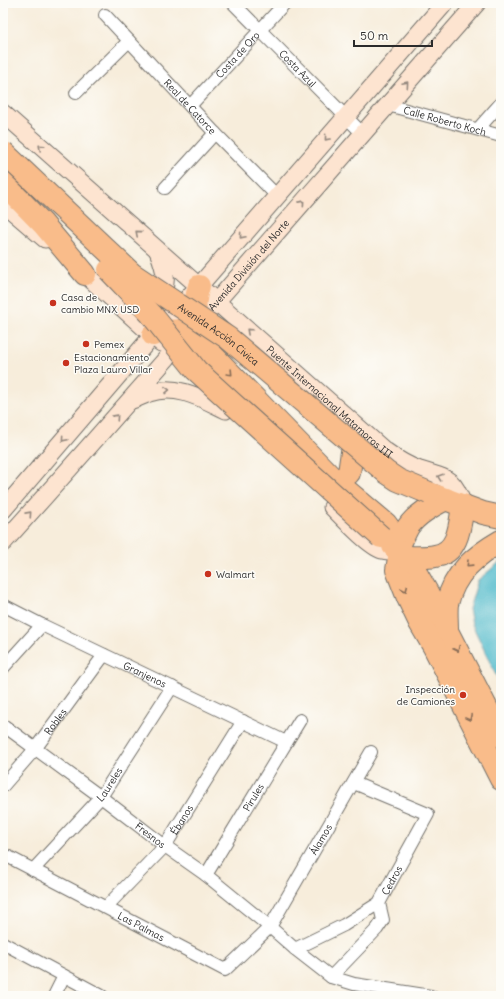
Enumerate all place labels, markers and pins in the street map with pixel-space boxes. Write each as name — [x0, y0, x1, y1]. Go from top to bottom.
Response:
place label: Casa de cambio MNX USD — [61, 291, 139, 316]
marker: Casa de cambio MNX USD — [48, 298, 58, 308]
place label: Pemex — [94, 338, 124, 351]
marker: Pemex — [81, 339, 91, 349]
place label: Estacionamiento Plaza Lauro Villar — [74, 351, 152, 376]
marker: Estacionamiento Plaza Lauro Villar — [61, 358, 71, 368]
place label: Walmart — [216, 568, 255, 581]
marker: Walmart — [203, 569, 213, 579]
place label: Inspección de Camiones — [397, 683, 455, 708]
marker: Inspección de Camiones — [458, 690, 468, 700]

